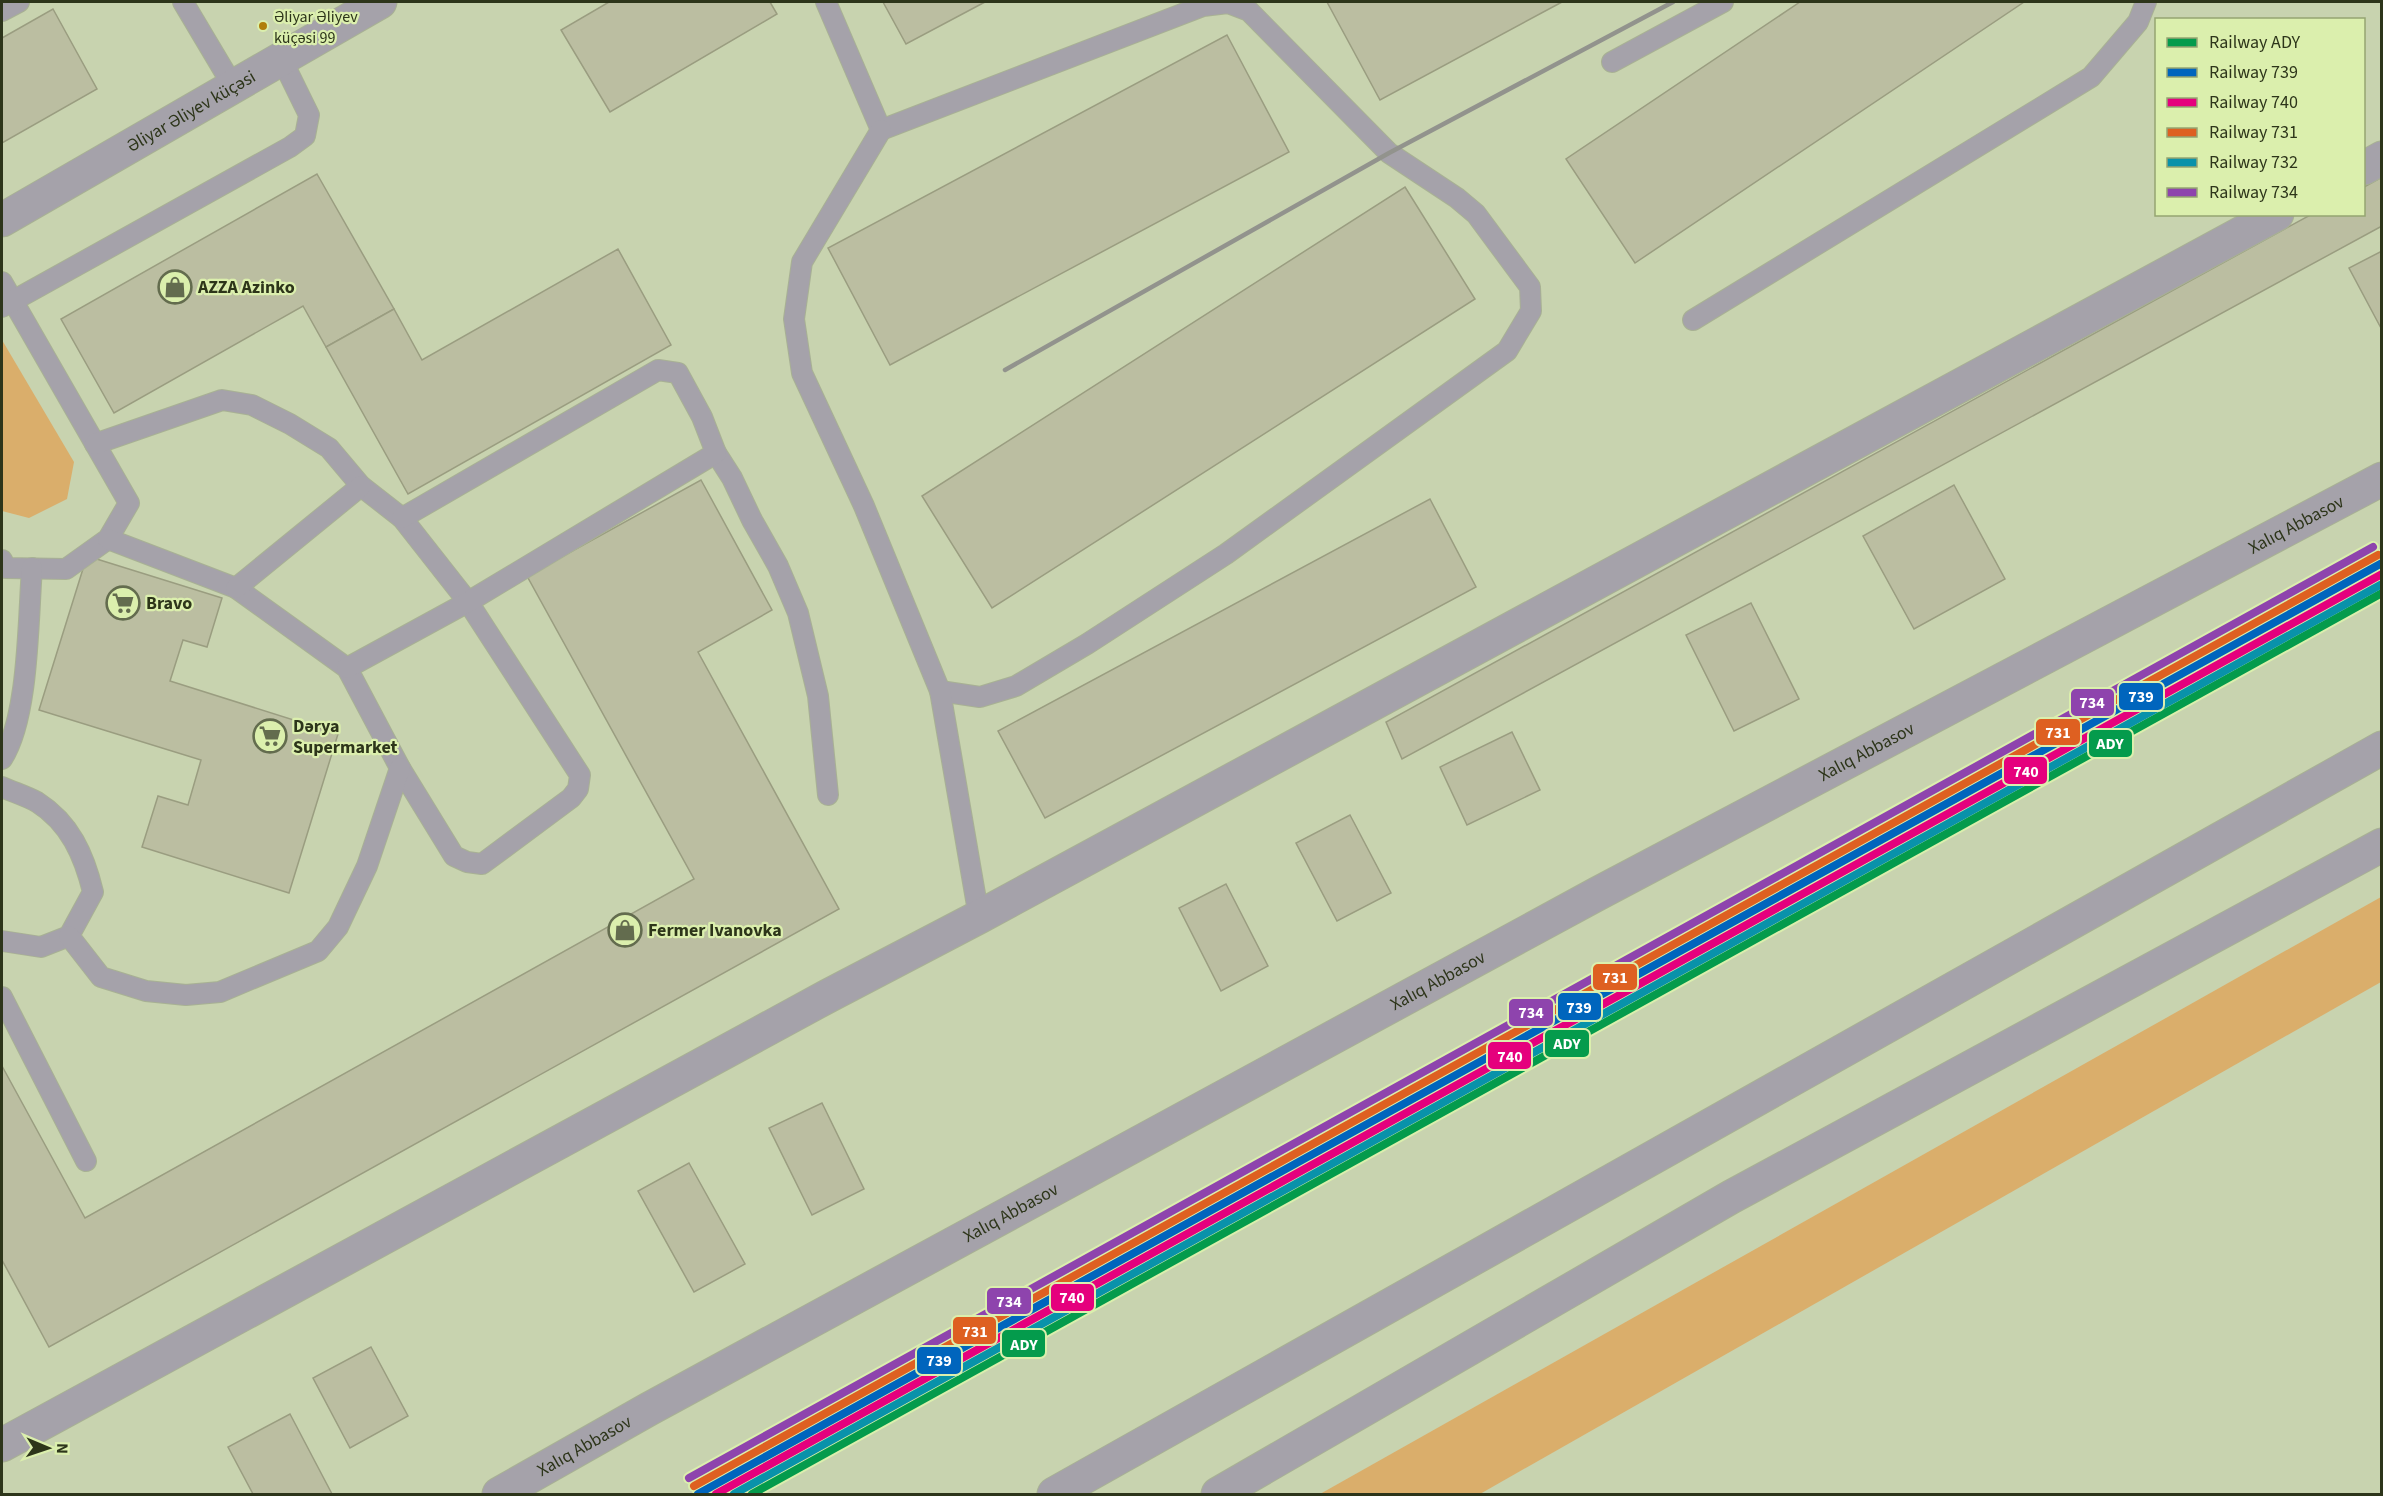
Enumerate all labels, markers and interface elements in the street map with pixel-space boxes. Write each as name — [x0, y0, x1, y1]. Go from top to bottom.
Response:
place label: Əliyar Əliyev küçəsi 99 — [274, 6, 358, 49]
legend — [2155, 18, 2365, 216]
marker: Əliyar Əliyev küçəsi 99 — [257, 20, 269, 32]
text: Railway ADY — [2209, 30, 2301, 55]
text: Railway 739 — [2209, 60, 2298, 85]
street label: Əliyar Əliyev küçəsi — [122, 64, 260, 158]
text: Railway 740 — [2209, 90, 2298, 115]
text: Railway 731 — [2209, 120, 2298, 145]
text: Railway 732 — [2209, 150, 2298, 175]
text: Railway 734 — [2209, 180, 2298, 205]
shop icon: AZZA Azinko — [157, 269, 193, 305]
place label: AZZA Azinko — [197, 275, 295, 300]
street label: Xalıq Abbasov — [2244, 489, 2349, 560]
supermarket icon: Bravo — [105, 585, 141, 621]
place label: Bravo — [146, 591, 192, 616]
line badge: 739 — [2118, 682, 2164, 711]
text: 739 — [2128, 686, 2154, 708]
line badge: 734 — [2070, 688, 2115, 717]
text: 734 — [2079, 692, 2105, 714]
place label: Dərya Supermarket — [293, 714, 398, 760]
street label: Xalıq Abbasov — [1814, 716, 1919, 787]
supermarket icon: Dərya Supermarket — [252, 718, 288, 754]
line badge: 731 — [2035, 718, 2081, 746]
text: 731 — [2045, 722, 2071, 744]
line badge: ADY — [2088, 729, 2133, 758]
text: ADY — [2095, 733, 2124, 755]
line badge: 740 — [2003, 756, 2048, 785]
text: 740 — [2013, 761, 2039, 783]
shop icon: Fermer Ivanovka — [607, 912, 643, 948]
place label: Fermer Ivanovka — [648, 918, 782, 943]
street label: Xalıq Abbasov — [1386, 944, 1490, 1017]
line badge: 731 — [1592, 963, 1638, 991]
text: 731 — [1602, 967, 1628, 989]
line badge: 739 — [1557, 992, 1602, 1021]
text: 739 — [1566, 997, 1592, 1019]
line badge: 734 — [1508, 998, 1554, 1027]
text: 734 — [1518, 1002, 1544, 1024]
line badge: ADY — [1544, 1029, 1590, 1058]
text: ADY — [1552, 1033, 1581, 1055]
line badge: 740 — [1487, 1041, 1532, 1070]
text: 740 — [1497, 1046, 1523, 1068]
street label: Xalıq Abbasov — [959, 1176, 1063, 1249]
line badge: 740 — [1050, 1283, 1095, 1312]
line badge: 734 — [986, 1287, 1032, 1315]
text: 740 — [1059, 1287, 1085, 1309]
text: 734 — [996, 1291, 1022, 1313]
line badge: 731 — [952, 1316, 997, 1345]
text: 731 — [962, 1321, 988, 1343]
line badge: ADY — [1001, 1329, 1046, 1358]
text: ADY — [1009, 1334, 1038, 1356]
line badge: 739 — [916, 1346, 962, 1375]
text: 739 — [926, 1350, 952, 1372]
street label: Xalıq Abbasov — [532, 1409, 637, 1482]
north arrow — [18, 1418, 78, 1478]
text: N — [51, 1443, 73, 1454]

